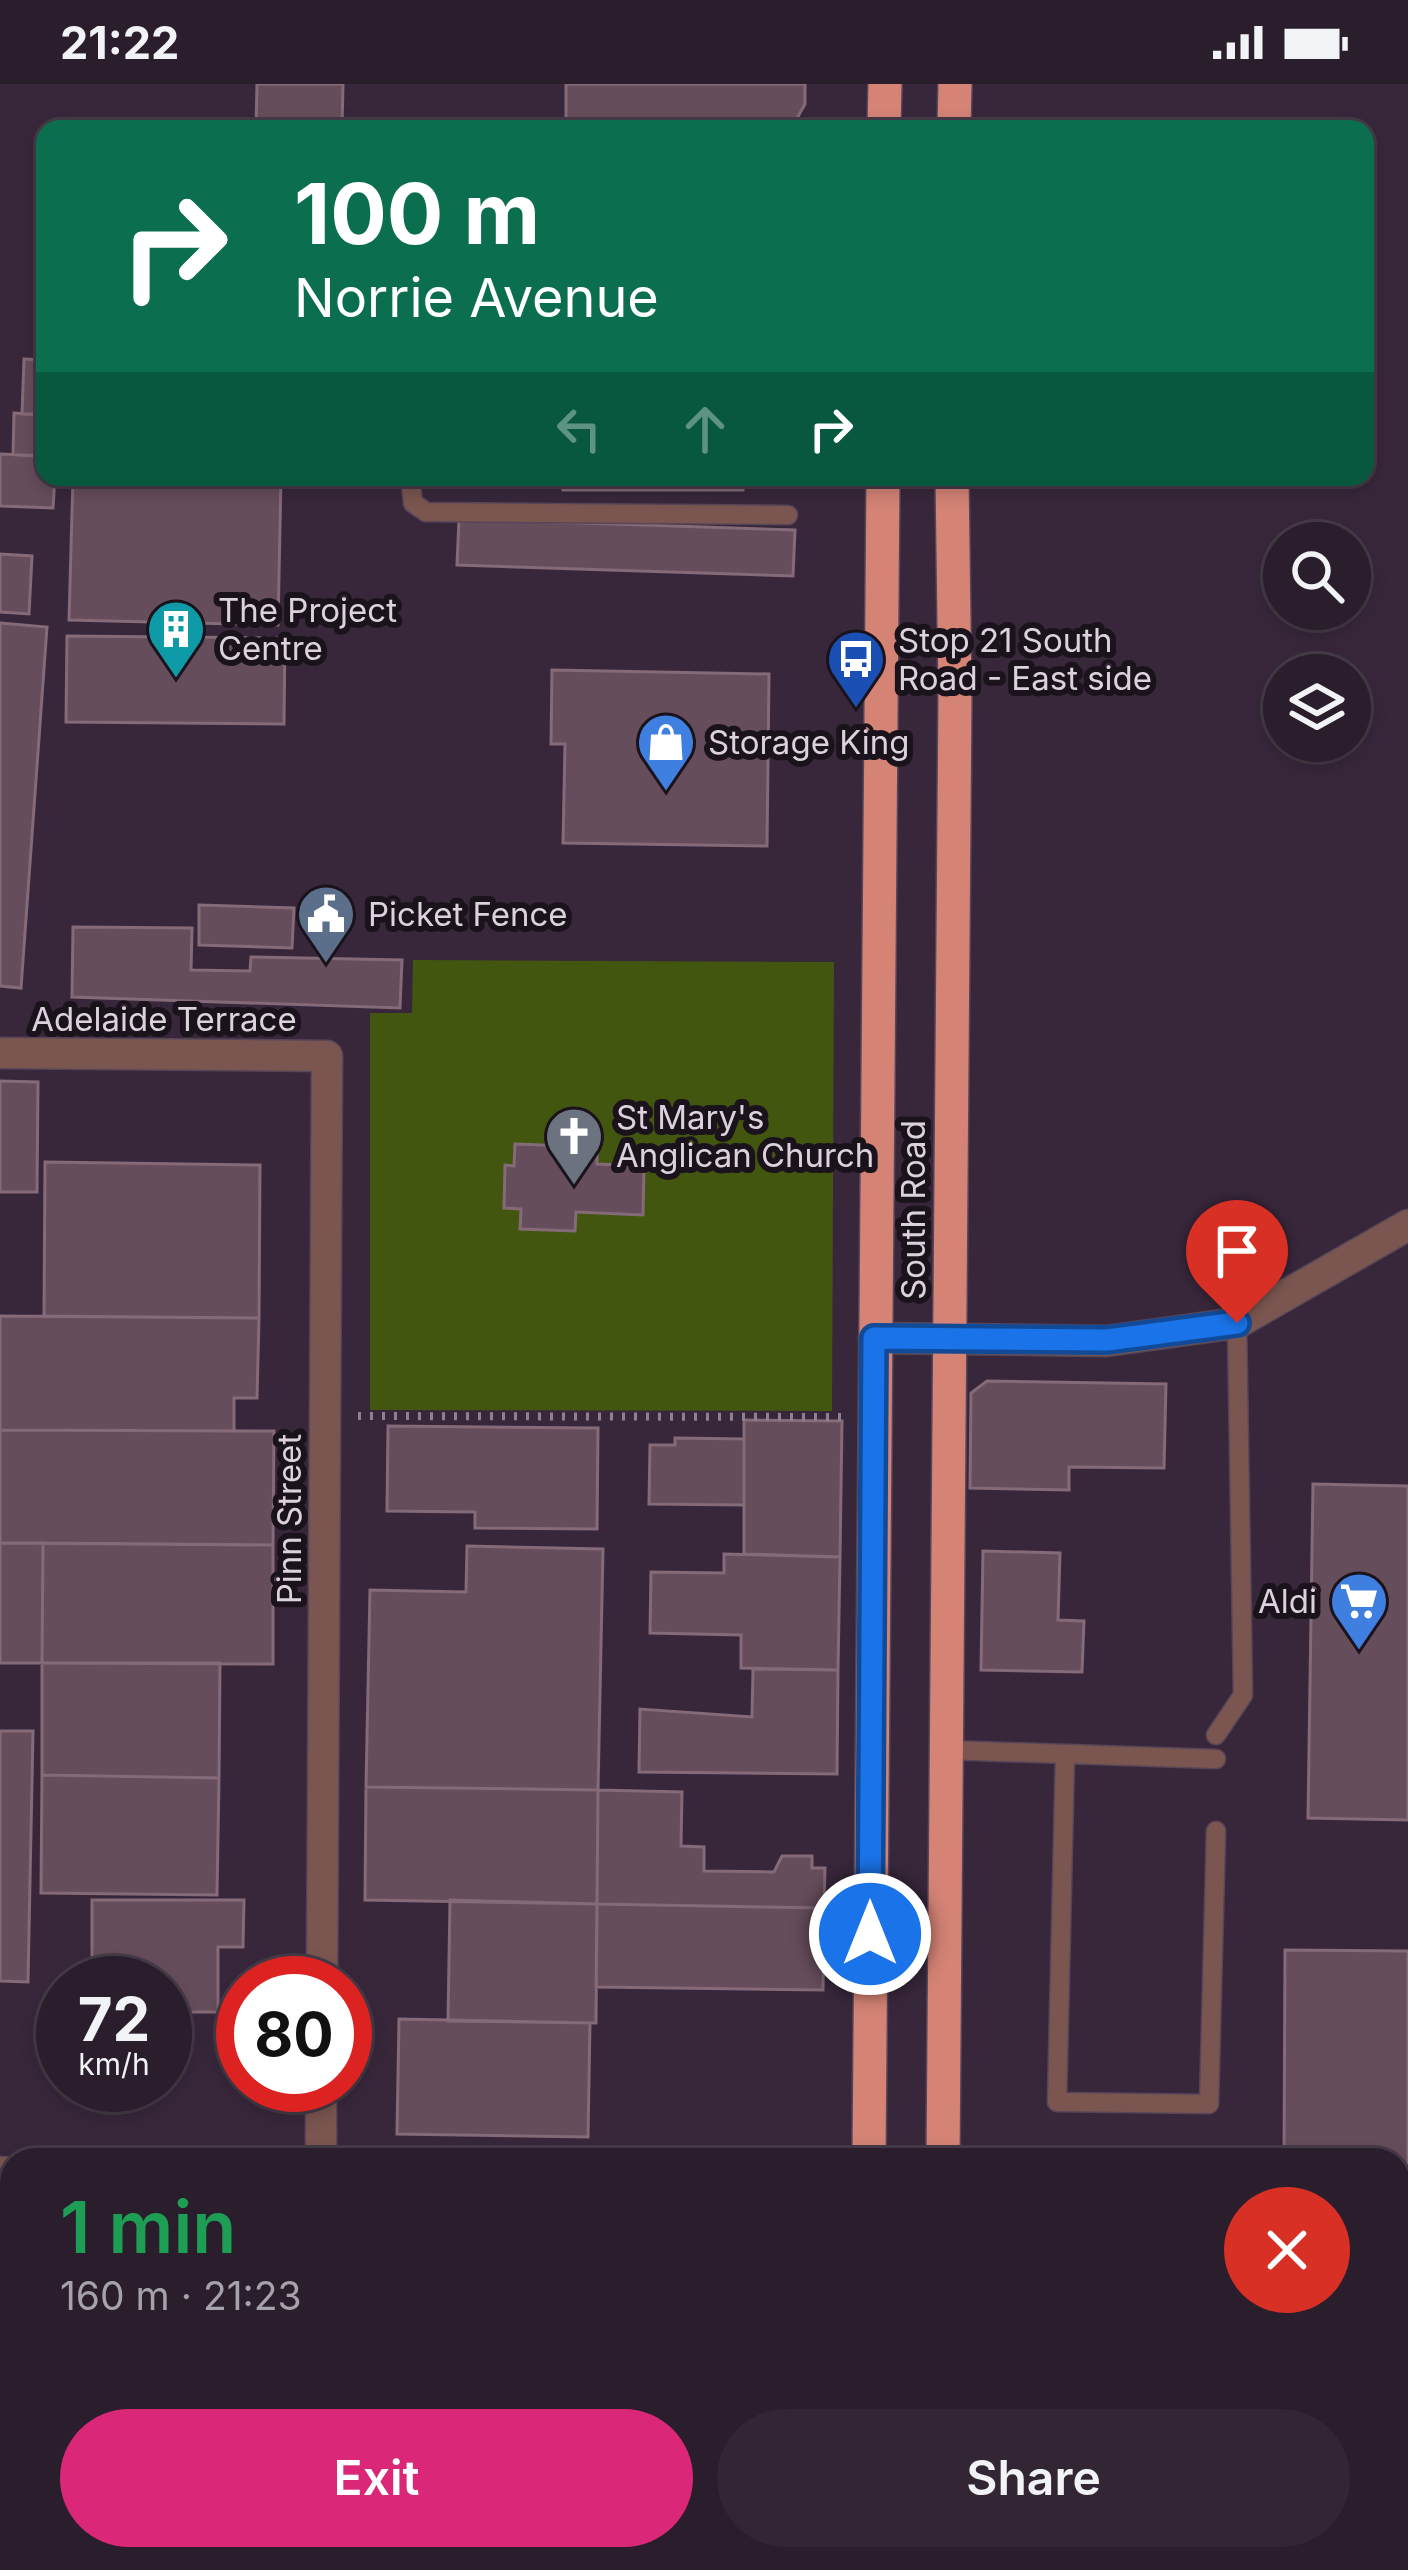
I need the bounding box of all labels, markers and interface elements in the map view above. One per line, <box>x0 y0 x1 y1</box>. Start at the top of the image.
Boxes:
text: 21:22 <box>60 15 179 70</box>
text: 100 m <box>294 163 540 264</box>
icon: right <box>96 168 252 324</box>
text: Norrie Avenue <box>294 265 659 330</box>
icon: left <box>546 396 612 462</box>
icon: ahead <box>672 396 738 462</box>
icon: right <box>798 396 864 462</box>
map controls <box>1263 522 1371 762</box>
button: search <box>1263 522 1371 630</box>
place label: The Project Centre <box>218 590 397 668</box>
building icon: The Project Centre <box>145 598 207 680</box>
place label: Stop 21 South Road - East side <box>898 620 1152 698</box>
bus stop icon: Stop 21 South Road - East side <box>825 628 887 710</box>
button: layers <box>1263 654 1371 762</box>
shop icon: Storage King <box>635 711 697 793</box>
place label: Storage King <box>708 722 910 762</box>
public building icon: Picket Fence <box>295 883 357 965</box>
place label: Picket Fence <box>368 894 568 934</box>
street label: Adelaide Terrace <box>31 999 297 1039</box>
place label: St Mary's Anglican Church <box>616 1097 874 1175</box>
church icon: St Mary's Anglican Church <box>543 1105 605 1187</box>
street label: South Road <box>893 1120 933 1300</box>
pin <box>1186 1200 1288 1323</box>
icon: arrive <box>1204 1218 1270 1284</box>
street label: Pinn Street <box>269 1434 309 1604</box>
supermarket icon: Aldi <box>1328 1570 1390 1652</box>
place label: Aldi <box>1258 1581 1317 1621</box>
position arrow <box>807 1871 933 1997</box>
speed limit sign: 80 <box>216 1956 372 2112</box>
text: 72 <box>78 1983 150 2055</box>
text: km/h <box>78 2046 150 2082</box>
text: 1 min <box>60 2183 236 2270</box>
button: close <box>1224 2187 1350 2313</box>
text: 160 m · 21:23 <box>60 2272 302 2319</box>
button: Exit <box>60 2409 693 2547</box>
button: Share <box>717 2409 1350 2547</box>

